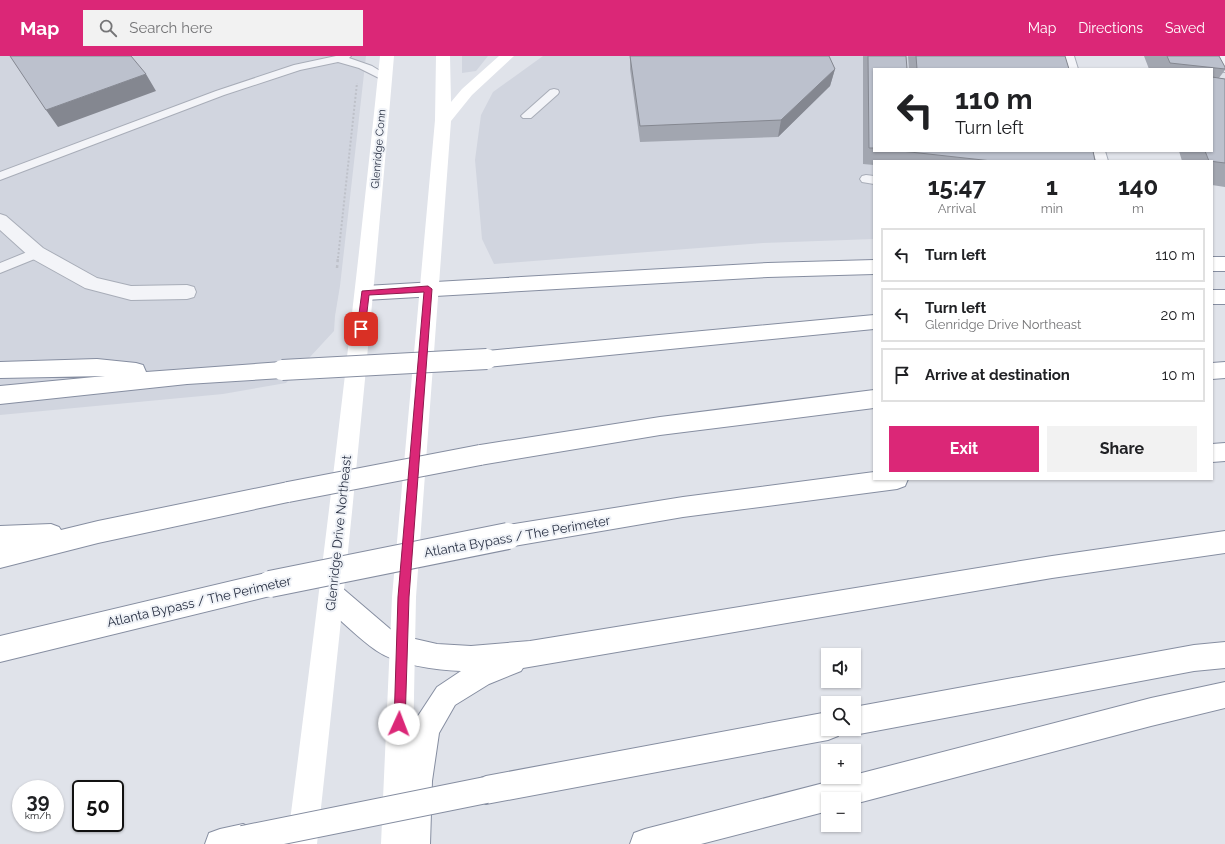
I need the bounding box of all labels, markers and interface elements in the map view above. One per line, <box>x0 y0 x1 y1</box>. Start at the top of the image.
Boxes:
search box <box>83 10 363 46</box>
text: Map <box>20 17 59 39</box>
icon: search <box>97 17 119 39</box>
text: Search here <box>129 19 213 37</box>
text: Map <box>1028 20 1056 36</box>
text: Directions <box>1078 20 1143 36</box>
text: Saved <box>1165 20 1205 36</box>
text: 110 m <box>955 83 1033 116</box>
icon: left <box>889 84 941 136</box>
street label: Glenridge Conn <box>369 109 388 189</box>
text: Turn left <box>955 117 1024 138</box>
text: 15:47 <box>928 172 986 201</box>
text: 1 <box>1046 172 1058 201</box>
text: 140 <box>1118 172 1158 201</box>
text: Arrival <box>938 201 976 216</box>
text: min <box>1041 201 1063 216</box>
text: m <box>1132 201 1144 216</box>
icon: left <box>891 244 913 266</box>
text: Turn left <box>925 246 986 264</box>
text: 110 m <box>1155 246 1195 264</box>
text: Turn left <box>925 299 986 317</box>
icon: left <box>891 304 913 326</box>
text: 20 m <box>1160 306 1195 324</box>
pin <box>344 312 378 346</box>
text: Glenridge Drive Northeast <box>925 317 1081 332</box>
icon: arrive <box>350 318 372 340</box>
icon: arrive <box>891 364 913 386</box>
text: Arrive at destination <box>925 366 1070 384</box>
text: 10 m <box>1162 366 1195 384</box>
button: Exit <box>889 426 1039 472</box>
button: Share <box>1047 426 1197 472</box>
street label: Glenridge Drive Northeast <box>323 454 354 612</box>
street label: Atlanta Bypass / The Perimeter <box>423 513 612 560</box>
street label: Atlanta Bypass / The Perimeter <box>106 573 293 630</box>
map controls <box>821 648 861 832</box>
button: sound <box>821 648 861 688</box>
button: search <box>821 696 861 736</box>
position arrow <box>378 703 420 745</box>
button: + <box>821 744 861 784</box>
speed limit sign: 50 <box>72 780 124 832</box>
text: 39 <box>27 789 49 813</box>
button: − <box>821 792 861 832</box>
text: km/h <box>25 810 51 821</box>

